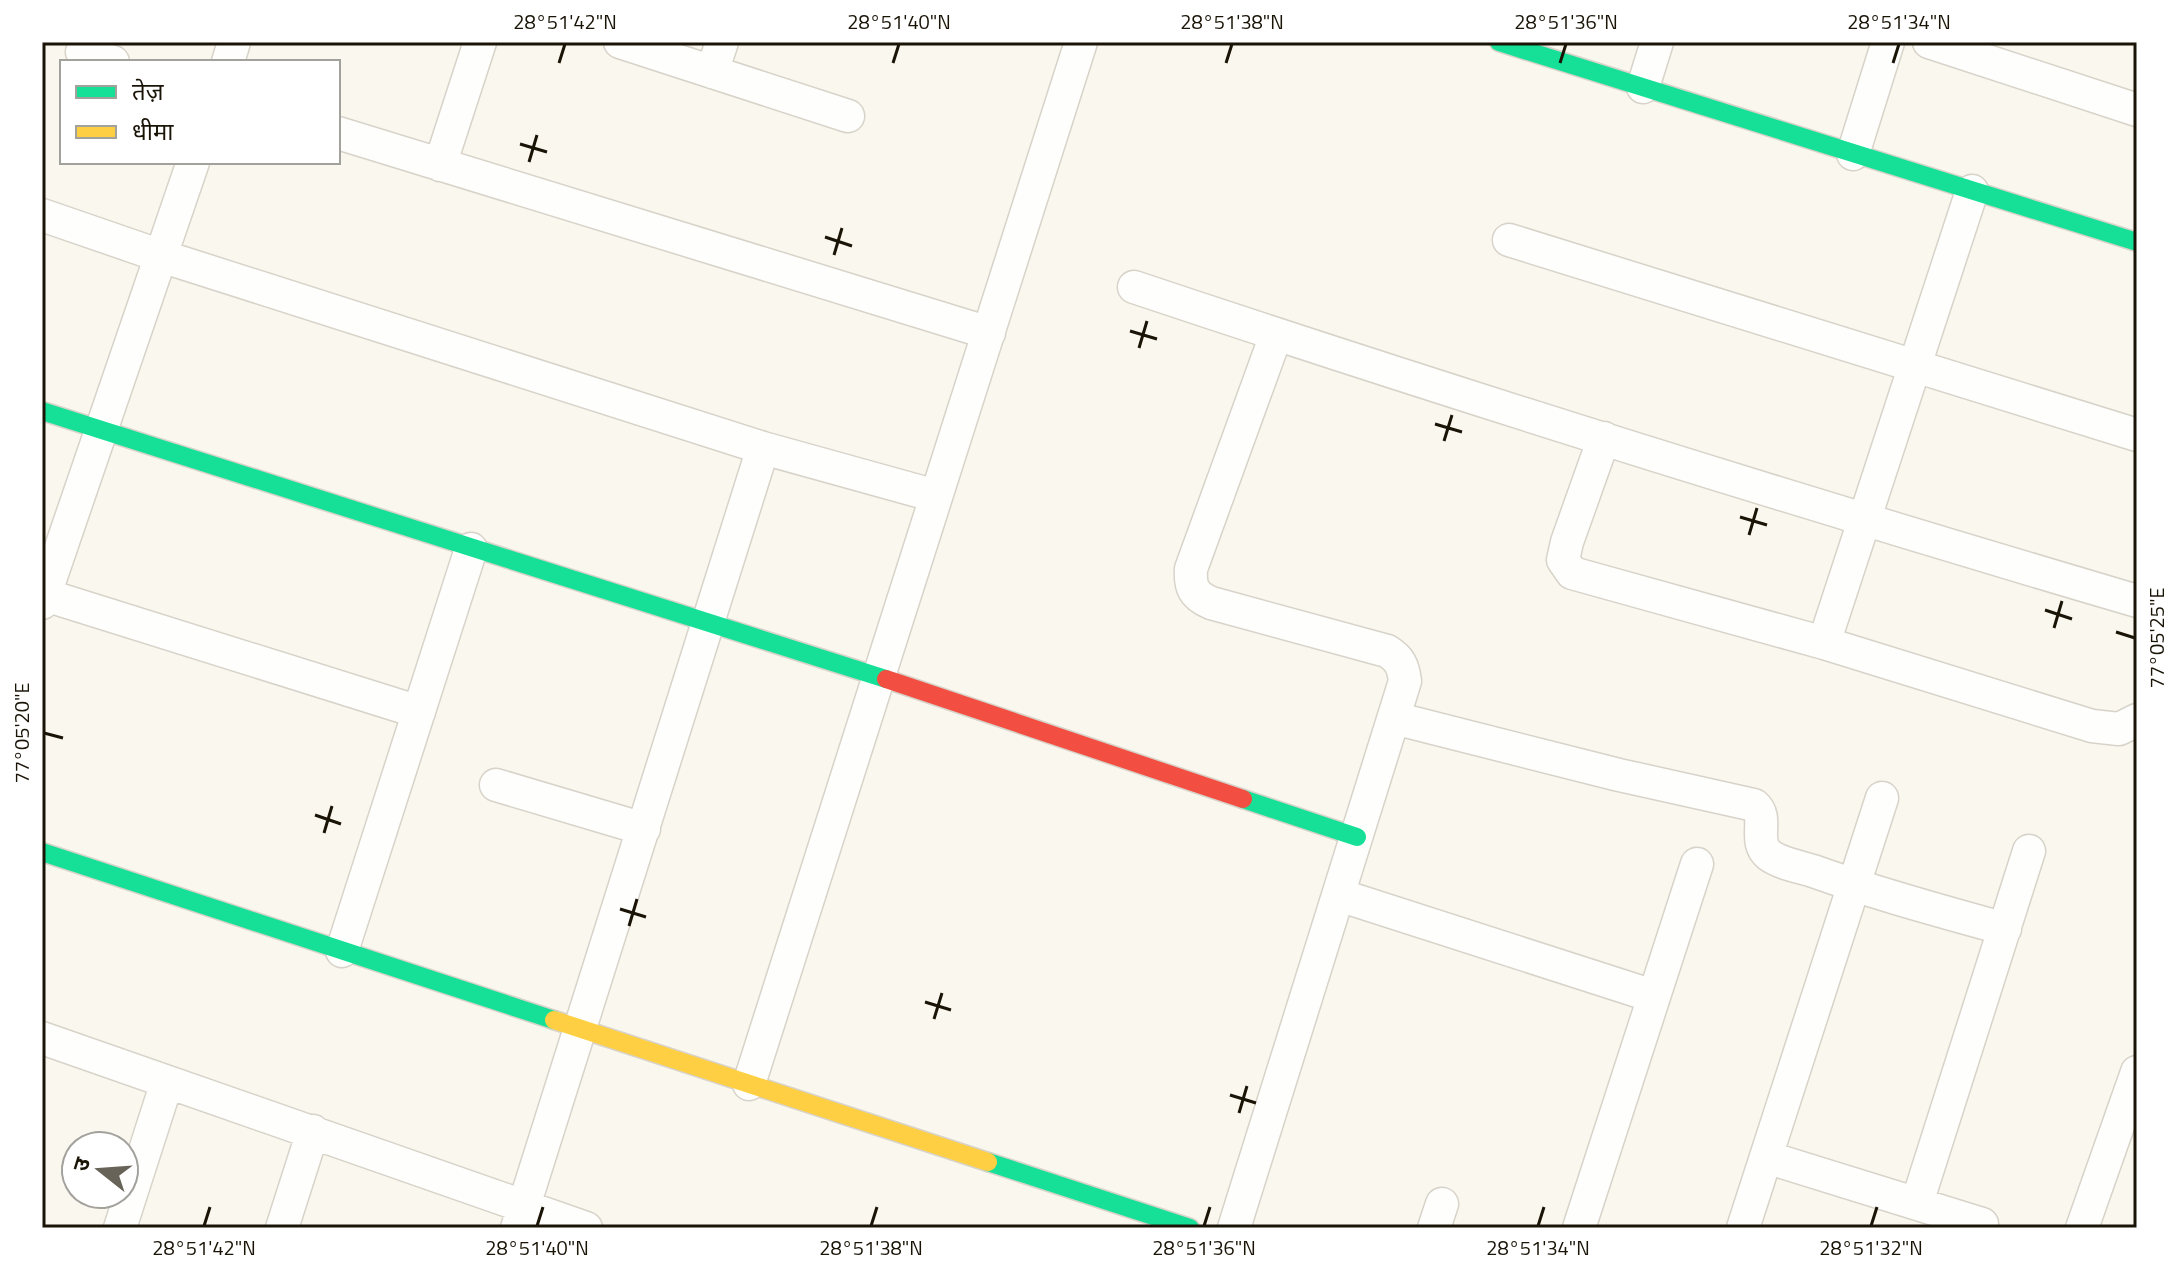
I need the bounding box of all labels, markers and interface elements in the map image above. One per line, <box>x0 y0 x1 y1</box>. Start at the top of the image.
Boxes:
text: 28°51'42"N <box>513 6 617 37</box>
text: 28°51'40"N <box>847 6 951 37</box>
text: 28°51'38"N <box>1180 6 1284 37</box>
text: 28°51'36"N <box>1514 6 1618 37</box>
text: 28°51'34"N <box>1847 6 1951 37</box>
legend <box>60 60 340 164</box>
text: तेज़ <box>132 73 165 109</box>
text: धीमा <box>132 113 174 149</box>
text: 77°05'25"E <box>2141 587 2172 689</box>
text: 77°05'20"E <box>6 682 37 784</box>
north arrow <box>60 1130 140 1210</box>
text: उ <box>63 1152 99 1175</box>
text: 28°51'42"N <box>152 1232 256 1263</box>
text: 28°51'40"N <box>485 1232 589 1263</box>
text: 28°51'38"N <box>819 1232 923 1263</box>
text: 28°51'36"N <box>1152 1232 1256 1263</box>
text: 28°51'34"N <box>1486 1232 1590 1263</box>
text: 28°51'32"N <box>1819 1232 1923 1263</box>

